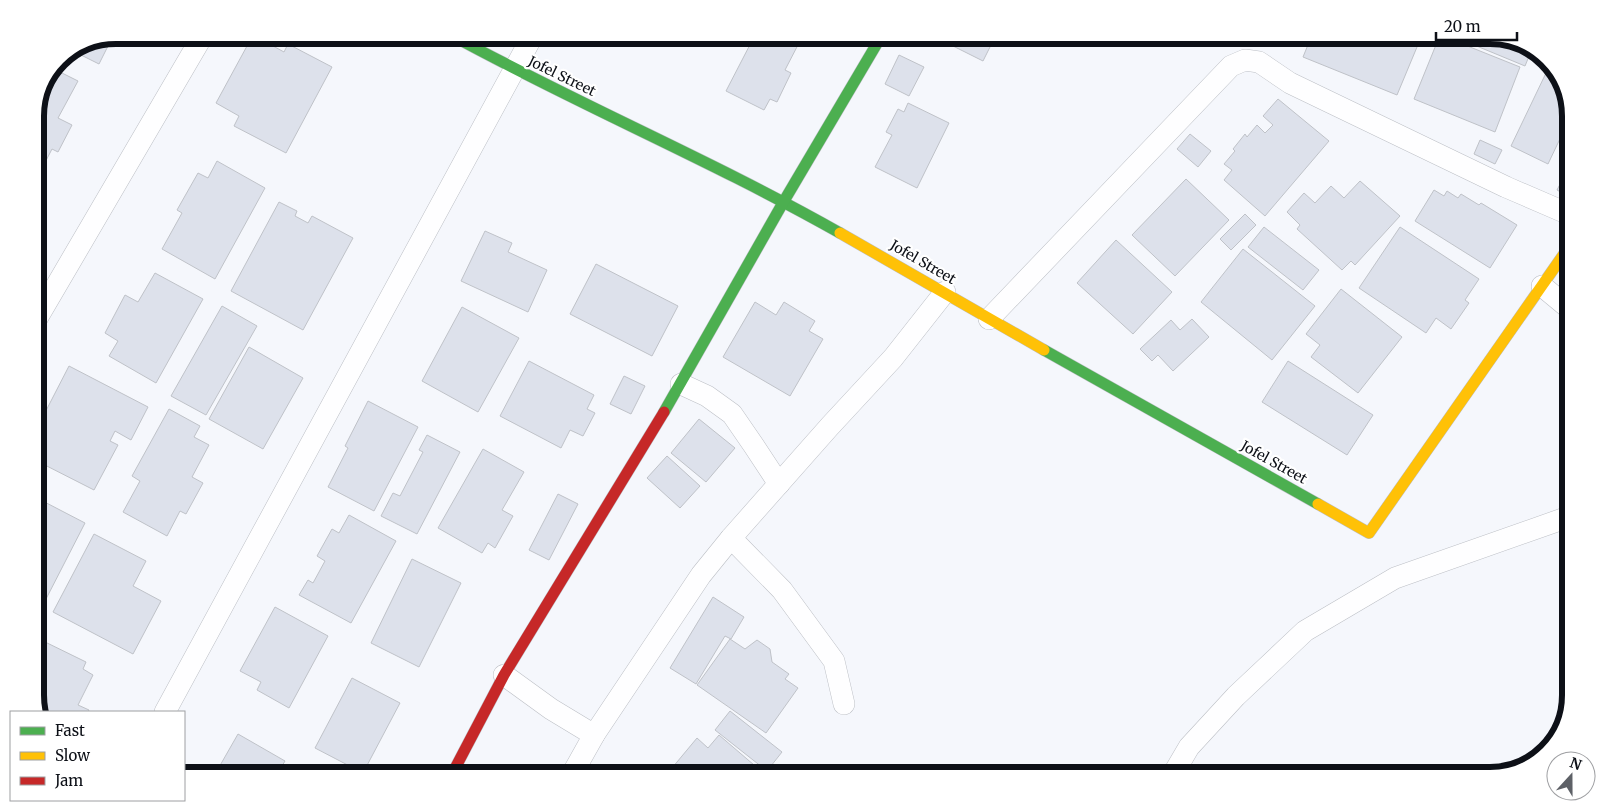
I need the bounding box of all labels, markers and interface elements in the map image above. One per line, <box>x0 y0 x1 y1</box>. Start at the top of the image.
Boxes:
scale bar <box>1436 10 1517 42</box>
text: 20 m <box>1444 17 1481 36</box>
street label: Jofel Street <box>524 51 599 100</box>
street label: Jofel Street <box>886 235 960 288</box>
street label: Jofel Street <box>1237 436 1311 488</box>
legend <box>10 711 185 801</box>
text: Fast <box>55 721 85 740</box>
text: Slow <box>55 746 90 765</box>
north arrow <box>1546 751 1596 801</box>
text: N <box>1567 753 1584 774</box>
text: Jam <box>54 771 83 790</box>

